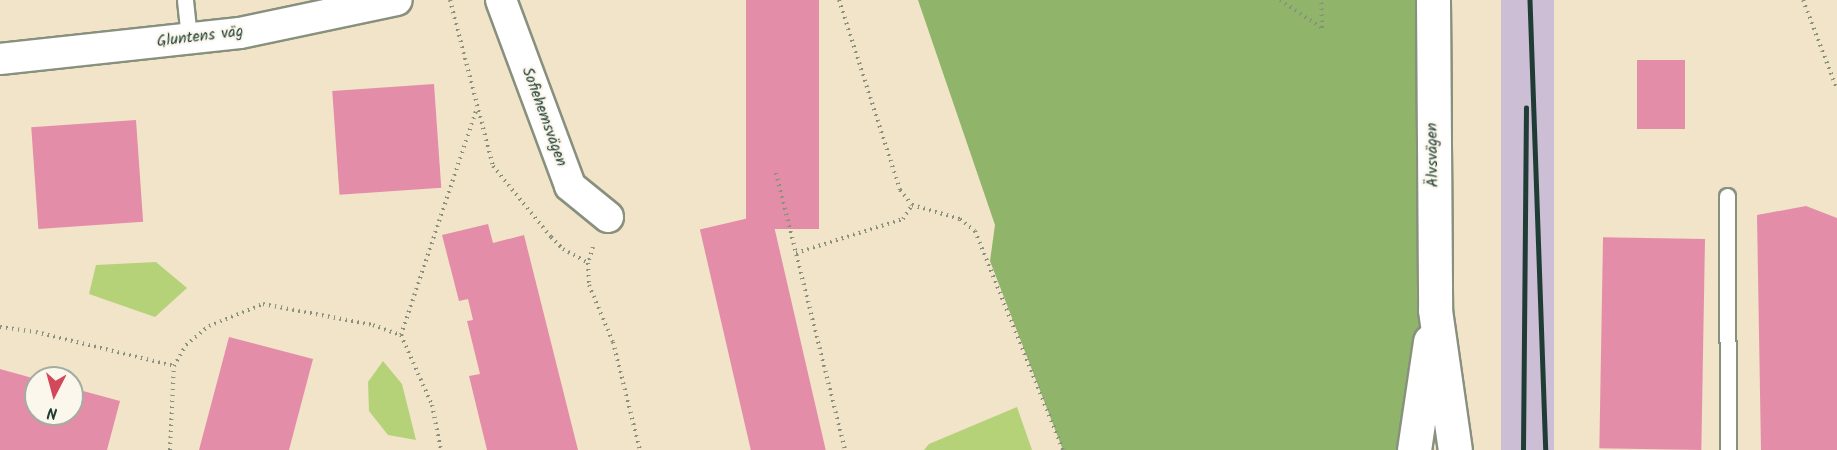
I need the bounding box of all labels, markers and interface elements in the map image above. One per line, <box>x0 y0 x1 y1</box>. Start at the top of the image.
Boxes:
street label: Gluntens väg <box>156 22 244 52</box>
street label: Sofiehemsvägen <box>517 65 571 169</box>
street label: Älvsvägen <box>1423 122 1443 188</box>
north arrow <box>24 366 84 426</box>
text: N <box>46 399 59 425</box>

